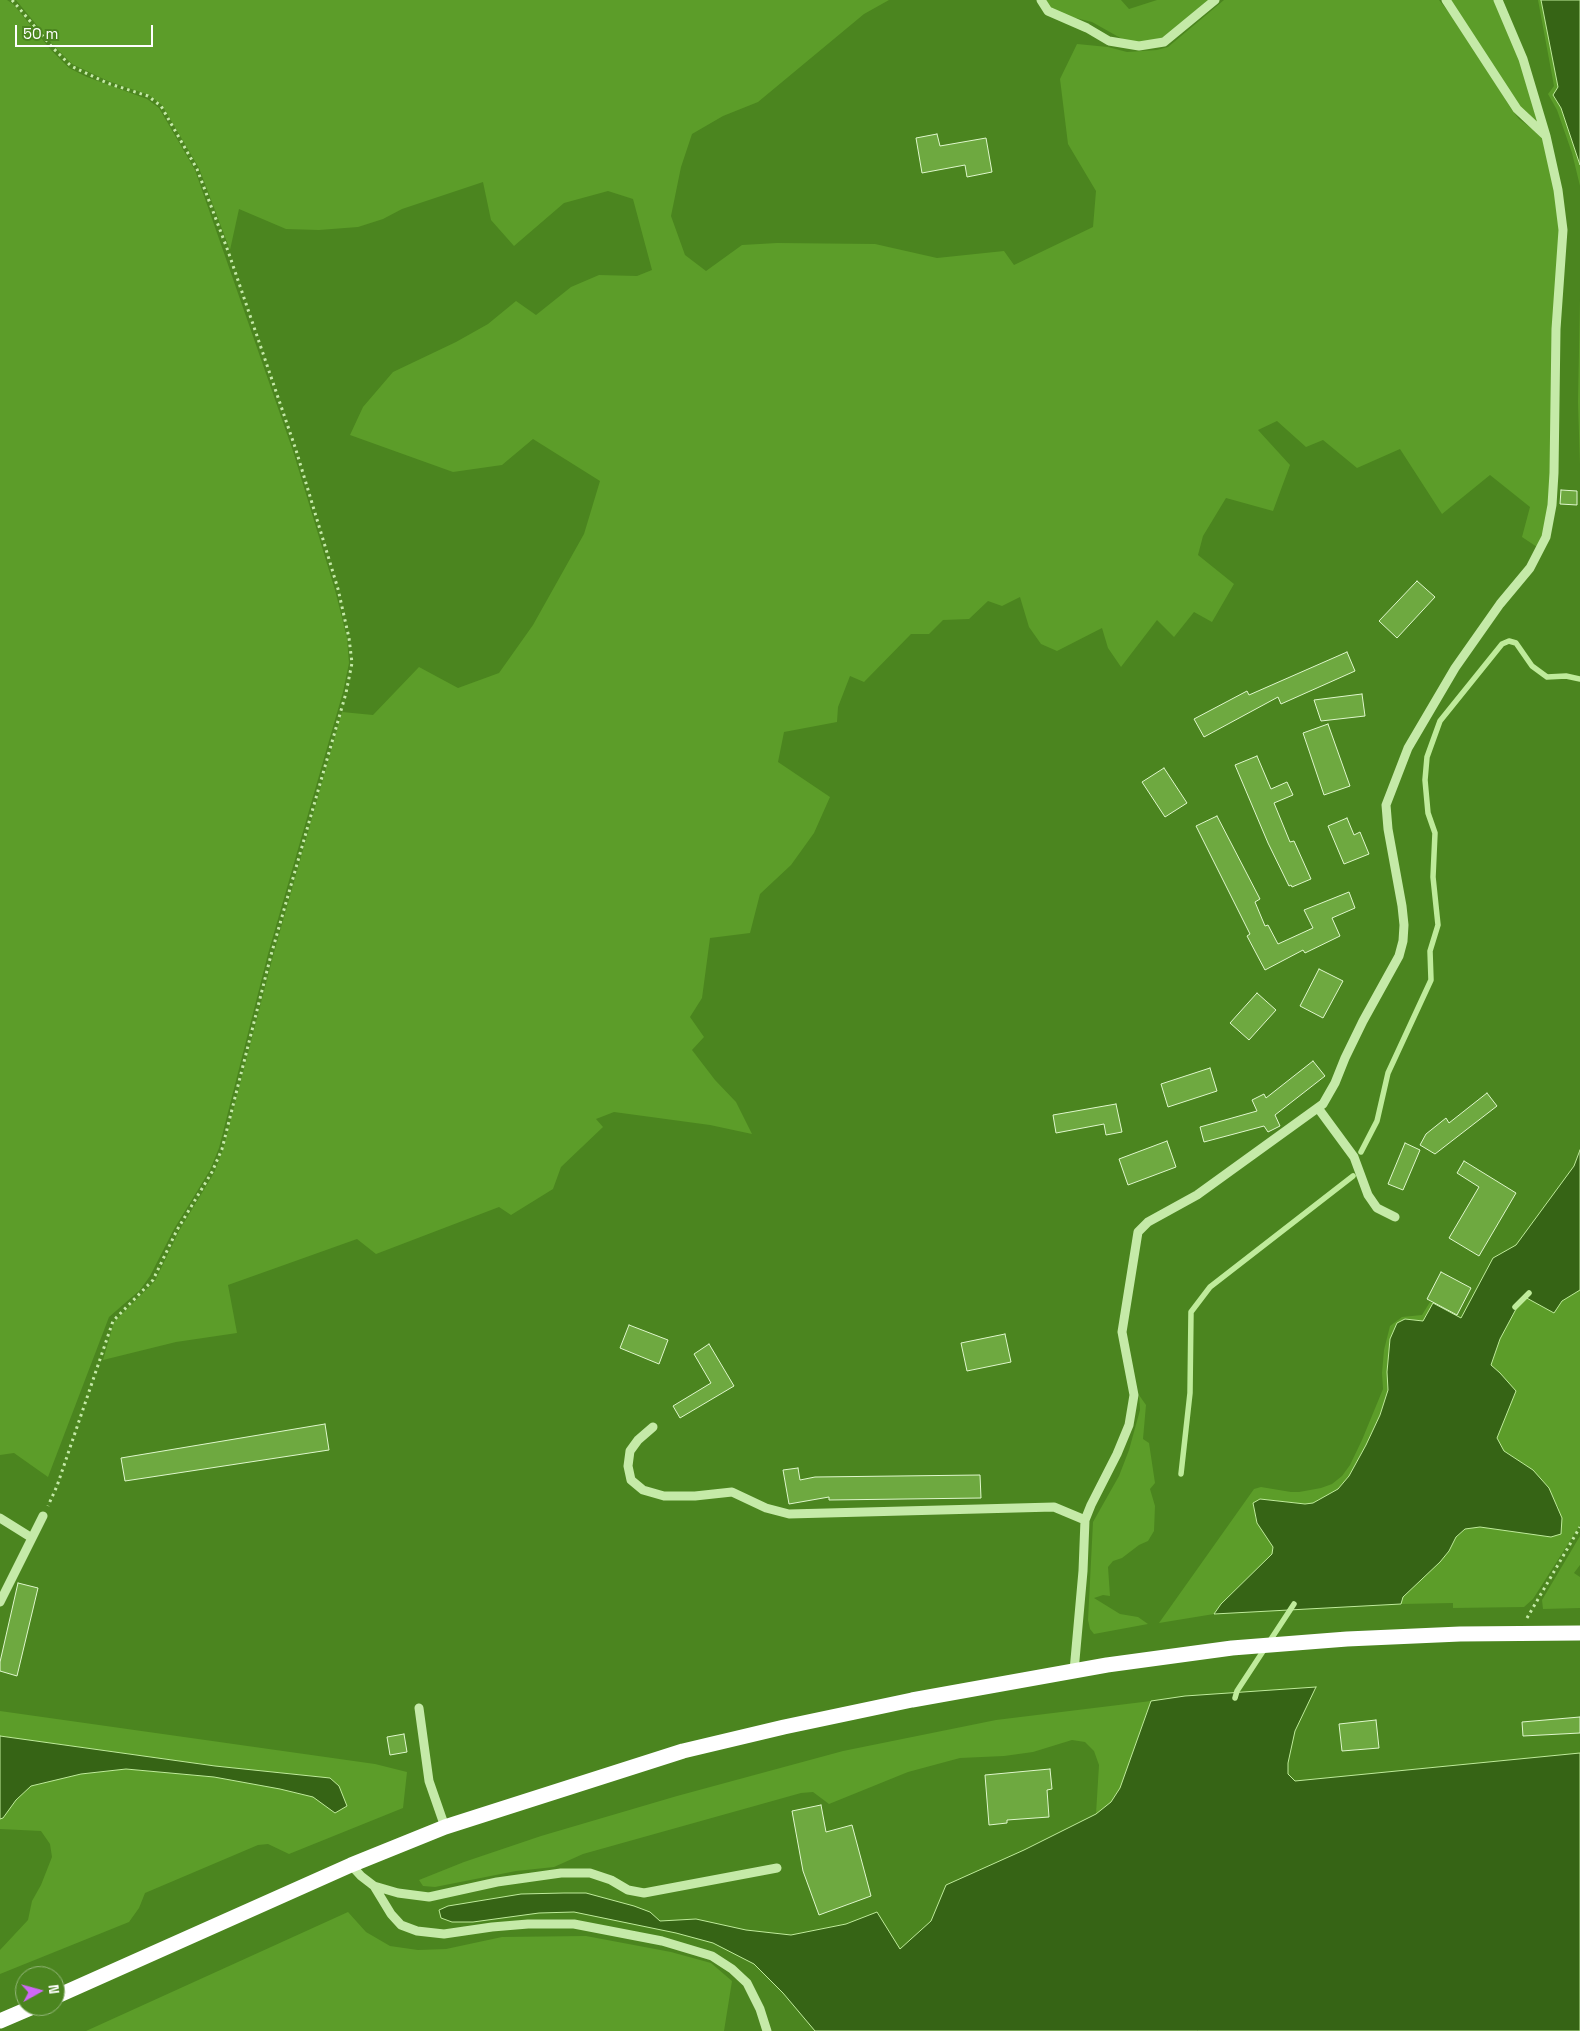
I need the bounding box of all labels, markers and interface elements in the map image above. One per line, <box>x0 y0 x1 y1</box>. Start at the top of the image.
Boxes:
scale bar <box>18 15 155 47</box>
text: 50 m <box>23 24 58 43</box>
north arrow <box>15 1966 65 2016</box>
text: N <box>44 1984 63 1995</box>

